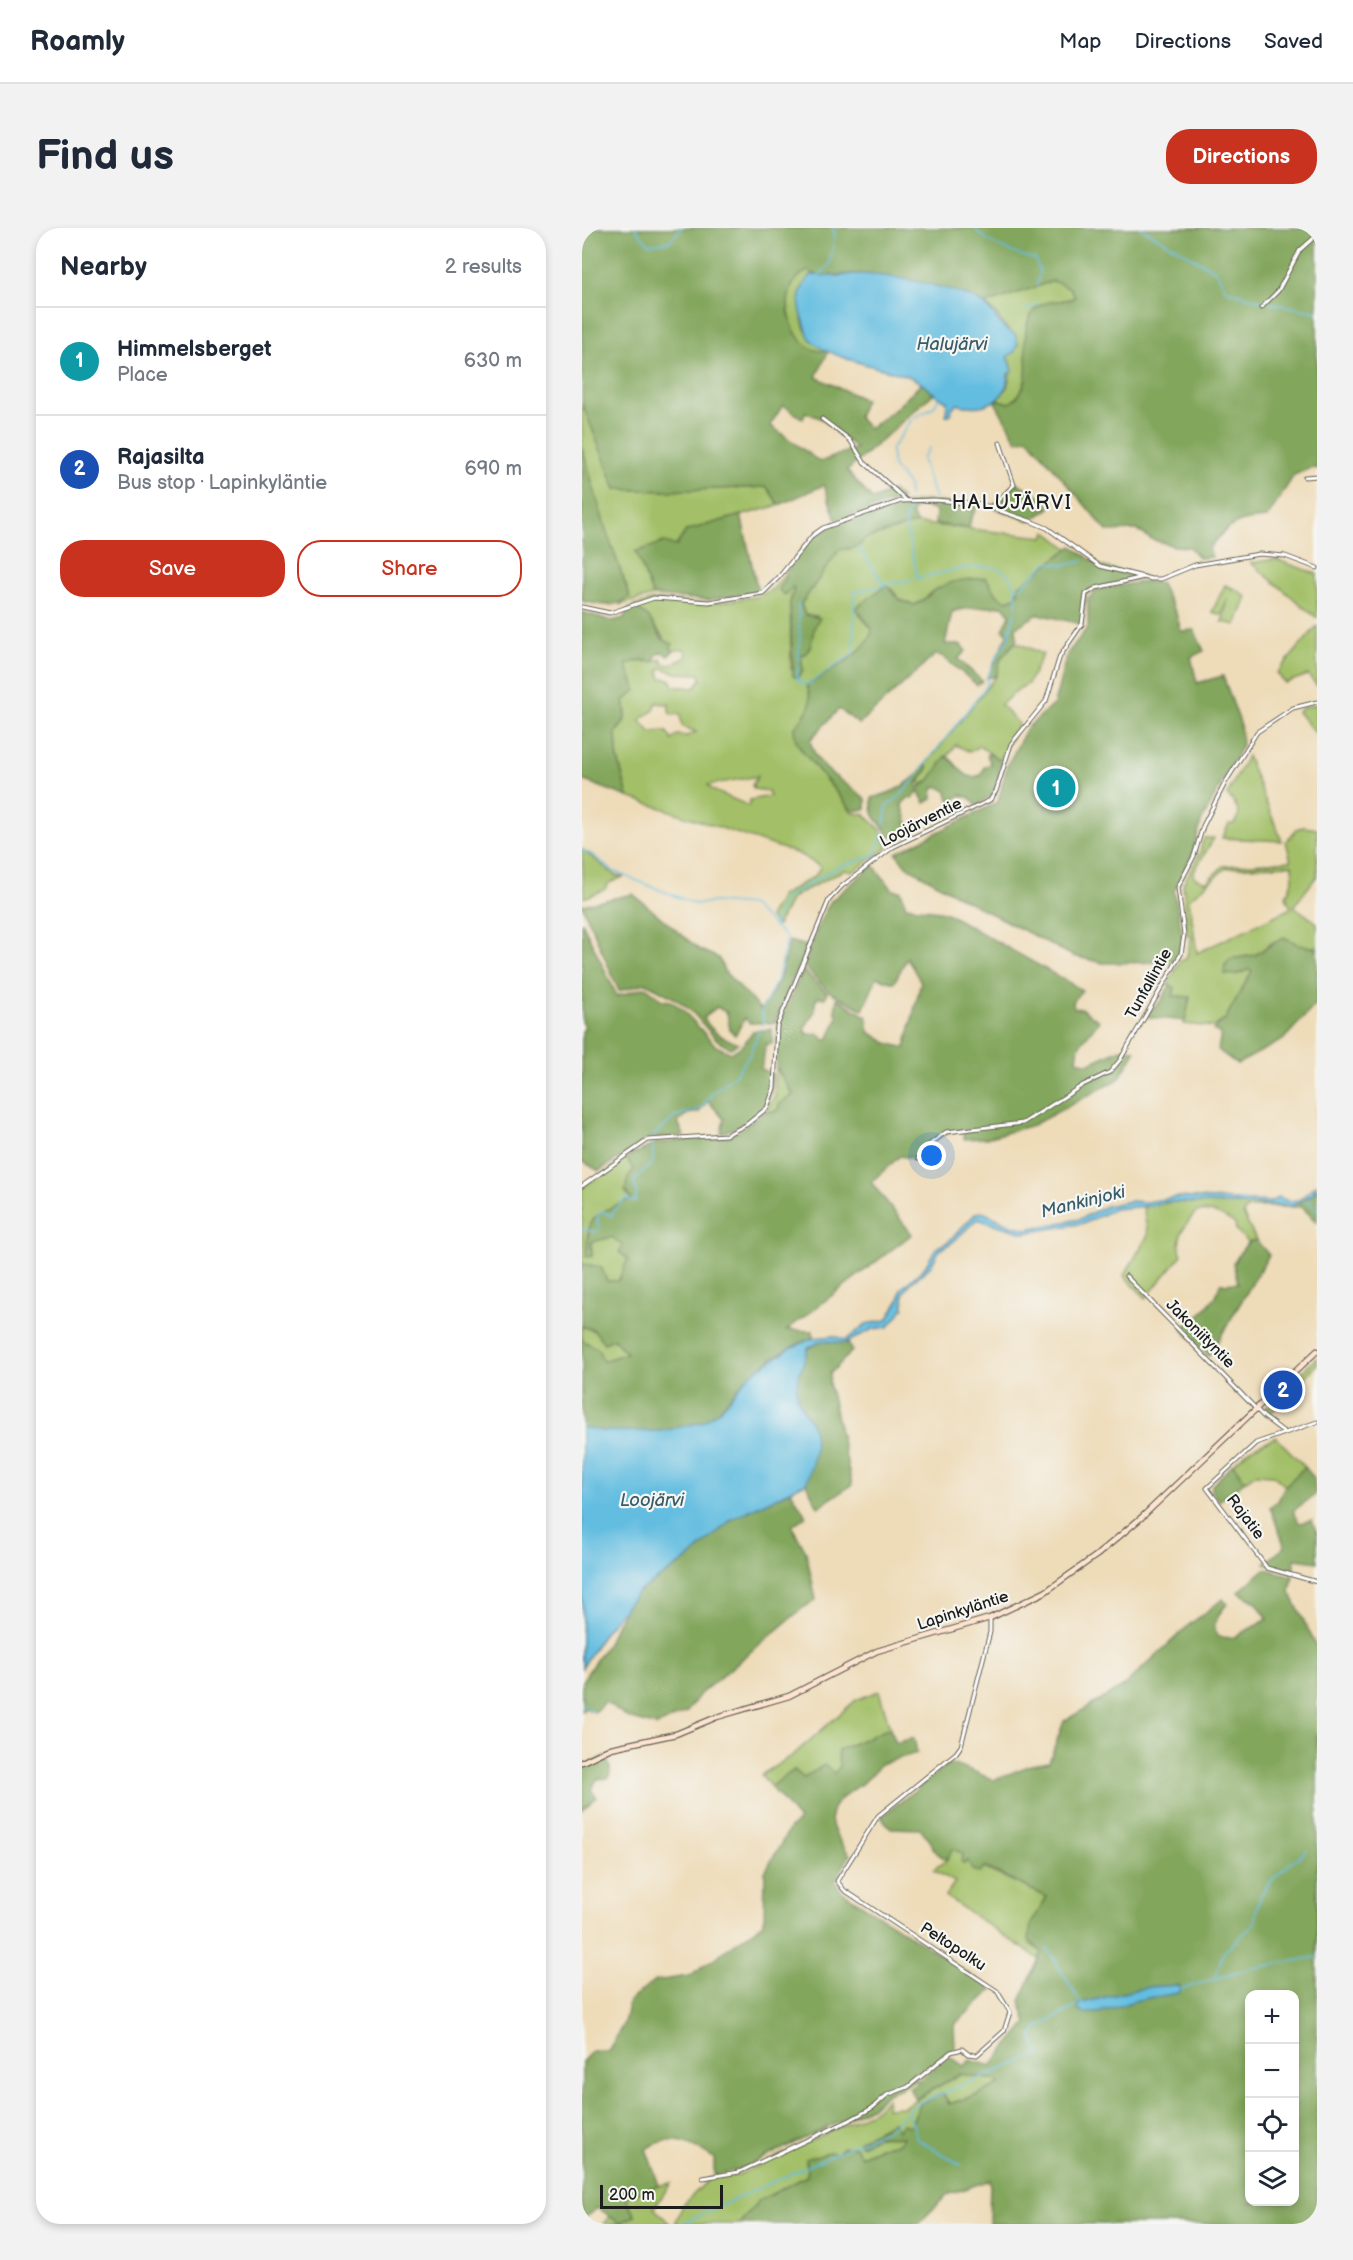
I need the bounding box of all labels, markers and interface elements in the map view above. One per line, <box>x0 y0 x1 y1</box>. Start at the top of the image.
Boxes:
text: Roamly <box>30 25 125 58</box>
text: Map <box>1059 29 1102 54</box>
text: Directions <box>1135 29 1231 54</box>
text: Saved <box>1264 29 1323 54</box>
button: Directions <box>1166 129 1317 184</box>
text: Find us <box>36 131 174 182</box>
text: Nearby <box>60 252 147 283</box>
text: 2 results <box>445 255 522 279</box>
water label: Halujärvi <box>916 334 989 355</box>
text: Himmelsberget <box>117 336 272 363</box>
text: 1 <box>75 349 84 373</box>
text: 630 m <box>464 349 522 373</box>
text: Place <box>117 363 168 387</box>
text: Rajasilta <box>117 444 205 471</box>
text: 2 <box>74 457 85 481</box>
text: 690 m <box>465 457 522 481</box>
text: Bus stop · Lapinkyläntie <box>117 471 327 495</box>
district label: HALUJÄRVI <box>952 491 1072 515</box>
button: Save <box>60 540 285 597</box>
button: Share <box>297 540 522 597</box>
pin: 1 <box>1036 766 1076 810</box>
street label: Loojärventie <box>877 794 966 852</box>
street label: Tunfallintie <box>1122 945 1176 1023</box>
your location <box>917 1141 946 1170</box>
water label: Mankinjoki <box>1039 1181 1128 1223</box>
street label: Jakoniityntie <box>1162 1296 1239 1373</box>
pin: 2 <box>1264 1368 1302 1412</box>
water label: Loojärvi <box>620 1490 685 1511</box>
street label: Rajatie <box>1222 1491 1268 1544</box>
street label: Lapinkyläntie <box>915 1587 1012 1635</box>
street label: Peltopolku <box>917 1919 989 1975</box>
map controls <box>1245 1990 1299 2206</box>
button: + <box>1245 1990 1299 2044</box>
button: − <box>1245 2044 1299 2098</box>
button: locate <box>1245 2098 1299 2152</box>
button: layers <box>1245 2152 1299 2206</box>
scale bar <box>600 2182 723 2210</box>
text: 200 m <box>609 2186 655 2205</box>

